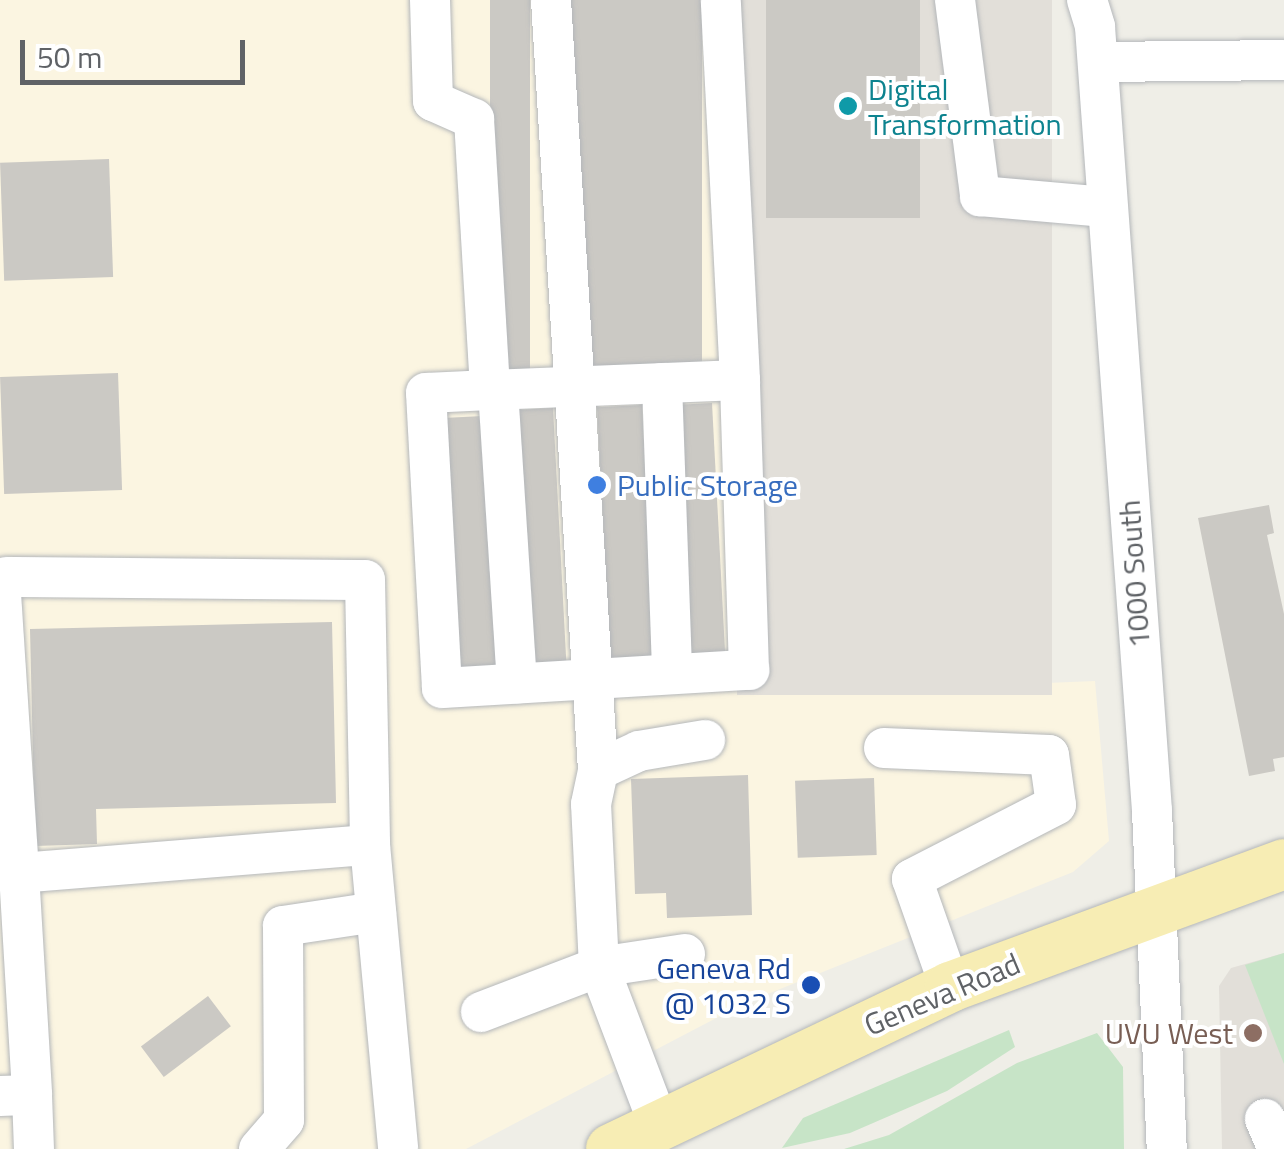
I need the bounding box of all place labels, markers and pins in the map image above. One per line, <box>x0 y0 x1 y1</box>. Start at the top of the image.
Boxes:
place label: Digital Transformation <box>868 71 1062 142</box>
marker: Digital Transformation <box>837 95 859 117</box>
place label: Public Storage <box>617 467 798 503</box>
marker: Public Storage <box>586 474 608 496</box>
place label: Geneva Rd @ 1032 S <box>656 950 791 1020</box>
marker: Geneva Rd @ 1032 S <box>800 974 822 996</box>
place label: UVU West <box>1105 1015 1233 1051</box>
marker: UVU West <box>1242 1022 1264 1044</box>

